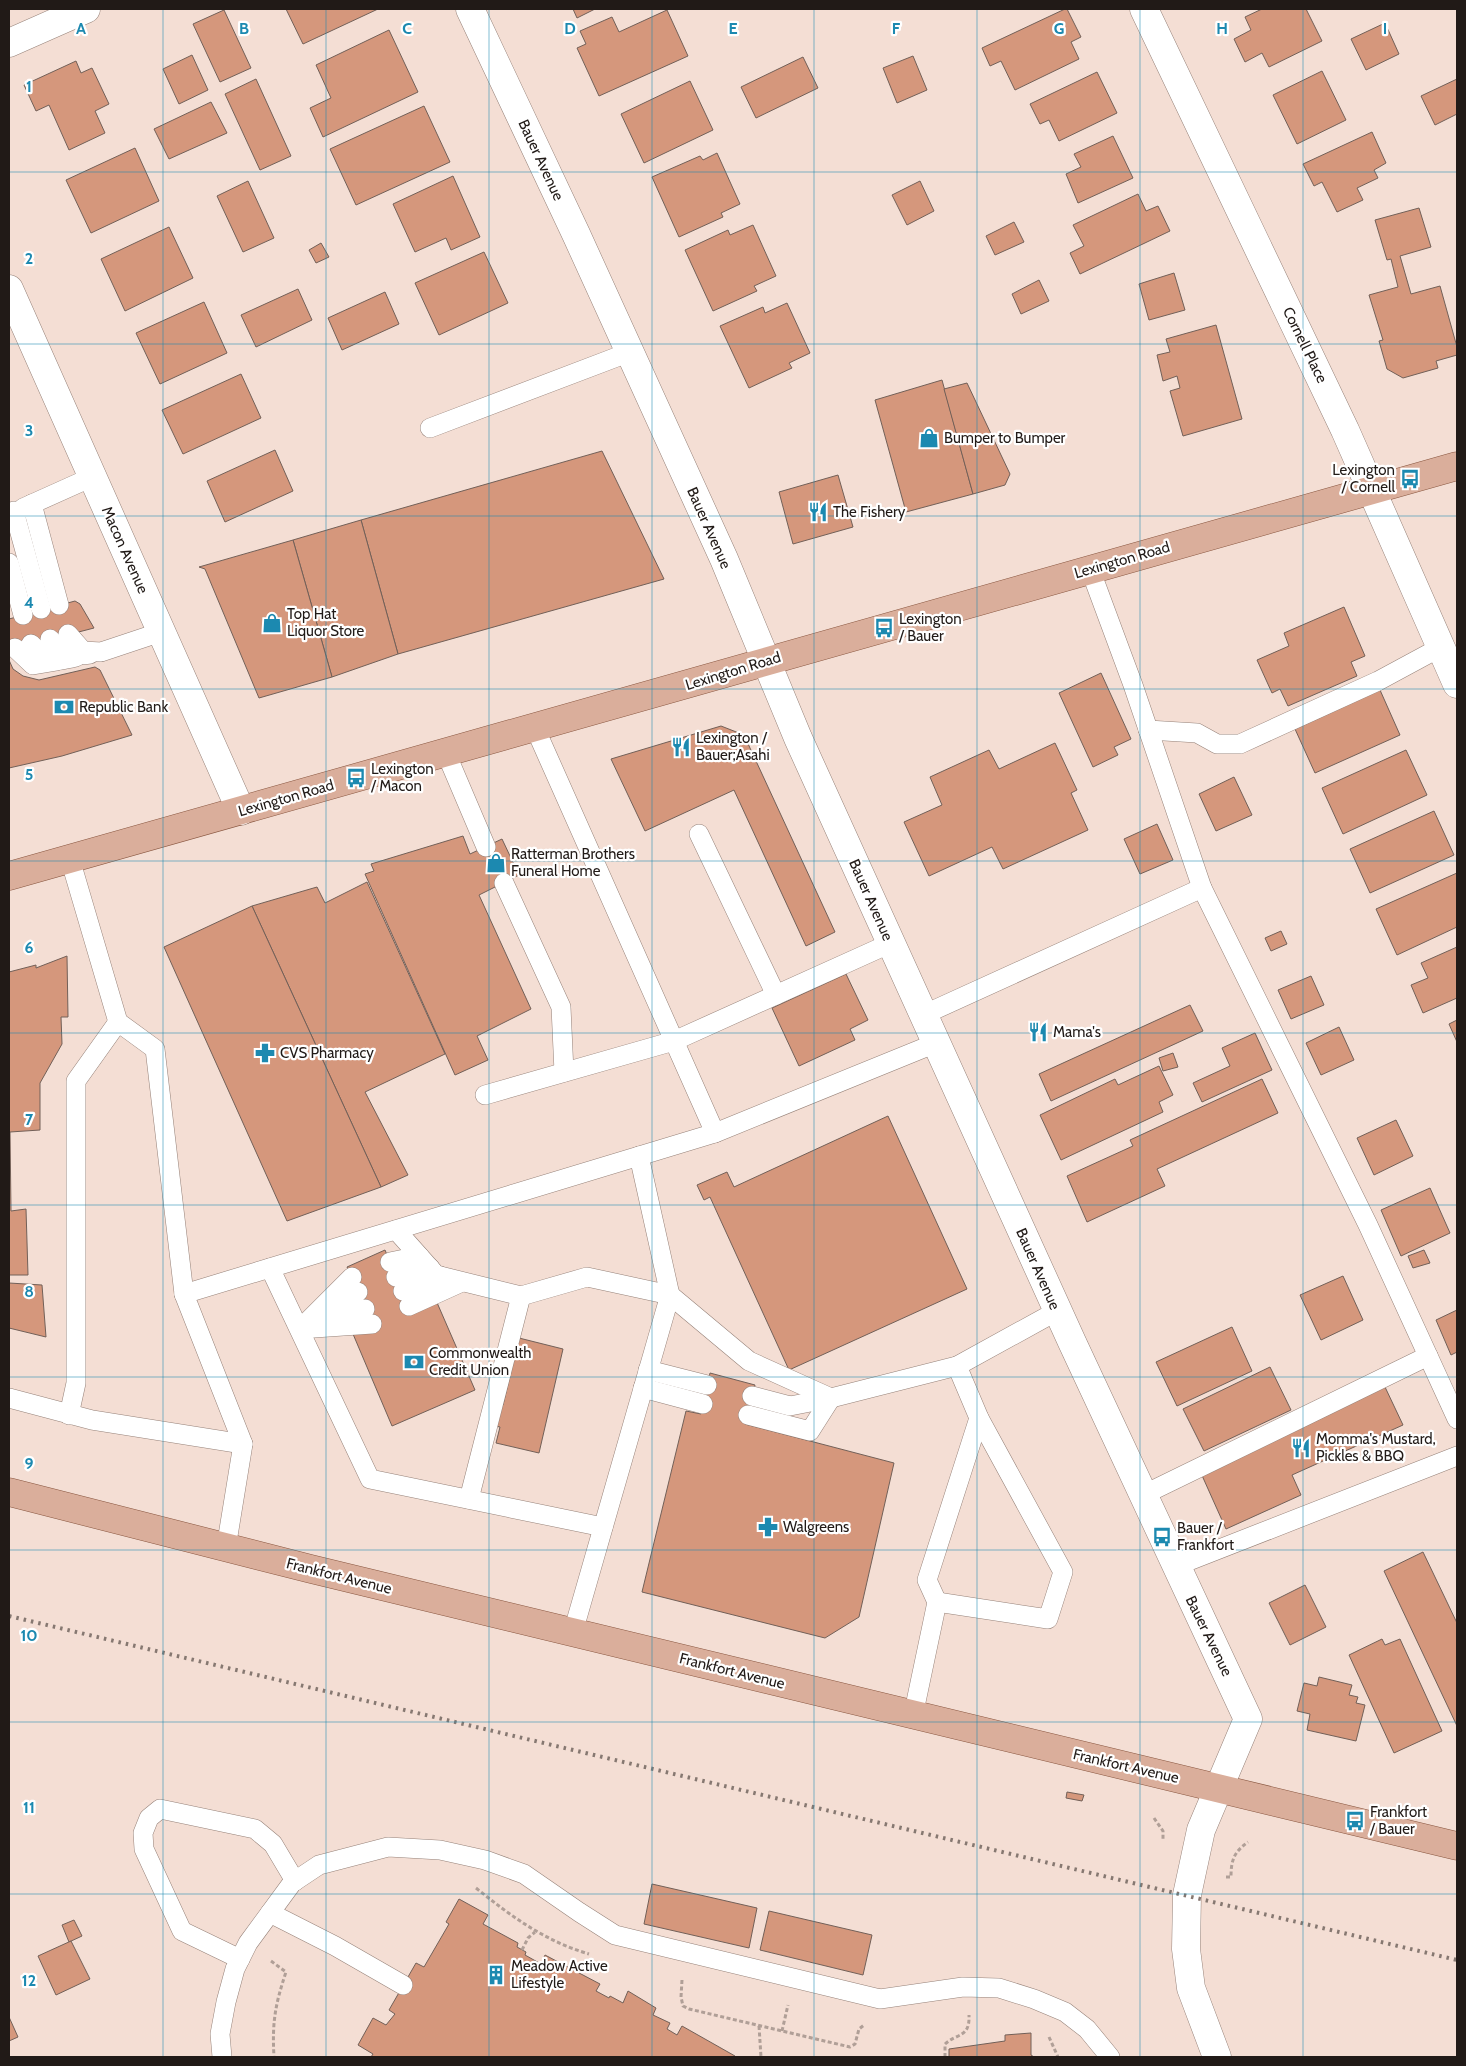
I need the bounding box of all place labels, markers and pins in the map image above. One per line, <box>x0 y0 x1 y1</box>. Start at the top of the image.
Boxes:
shop icon: Bumper to Bumper <box>918 427 940 449</box>
place label: Bumper to Bumper <box>944 429 1066 447</box>
place label: Lexington / Cornell <box>1332 461 1395 496</box>
bus stop icon: Lexington / Cornell <box>1399 468 1421 490</box>
restaurant icon: The Fishery <box>807 501 829 523</box>
place label: The Fishery <box>833 503 906 521</box>
place label: Top Hat Liquor Store <box>287 605 365 640</box>
place label: Lexington / Bauer <box>898 610 962 645</box>
shop icon: Top Hat Liquor Store <box>261 612 283 634</box>
bus stop icon: Lexington / Bauer <box>873 617 895 639</box>
bank icon: Republic Bank <box>53 696 75 718</box>
place label: Republic Bank <box>79 698 168 716</box>
place label: Lexington / Bauer;Asahi <box>696 729 770 764</box>
restaurant icon: Lexington / Bauer;Asahi <box>670 736 692 758</box>
place label: Lexington / Macon <box>370 760 434 795</box>
bus stop icon: Lexington / Macon <box>345 767 367 789</box>
place label: Ratterman Brothers Funeral Home <box>511 845 635 880</box>
shop icon: Ratterman Brothers Funeral Home <box>485 852 507 874</box>
restaurant icon: Mama's <box>1027 1021 1049 1043</box>
place label: Mama's <box>1053 1023 1101 1041</box>
pharmacy icon: CVS Pharmacy <box>254 1042 276 1064</box>
place label: CVS Pharmacy <box>280 1044 374 1062</box>
place label: Commonwealth Credit Union <box>429 1344 531 1379</box>
bank icon: Commonwealth Credit Union <box>403 1351 425 1373</box>
place label: Momma's Mustard, Pickles & BBQ <box>1316 1430 1436 1465</box>
restaurant icon: Momma's Mustard, Pickles & BBQ <box>1290 1437 1312 1459</box>
pharmacy icon: Walgreens <box>757 1516 779 1538</box>
place label: Walgreens <box>783 1518 849 1536</box>
place label: Bauer / Frankfort <box>1177 1519 1234 1554</box>
bus stop icon: Bauer / Frankfort <box>1151 1526 1173 1548</box>
place label: Frankfort / Bauer <box>1369 1803 1427 1838</box>
bus stop icon: Frankfort / Bauer <box>1344 1810 1366 1832</box>
place label: Meadow Active Lifestyle <box>511 1957 608 1992</box>
building icon: Meadow Active Lifestyle <box>485 1964 507 1986</box>

